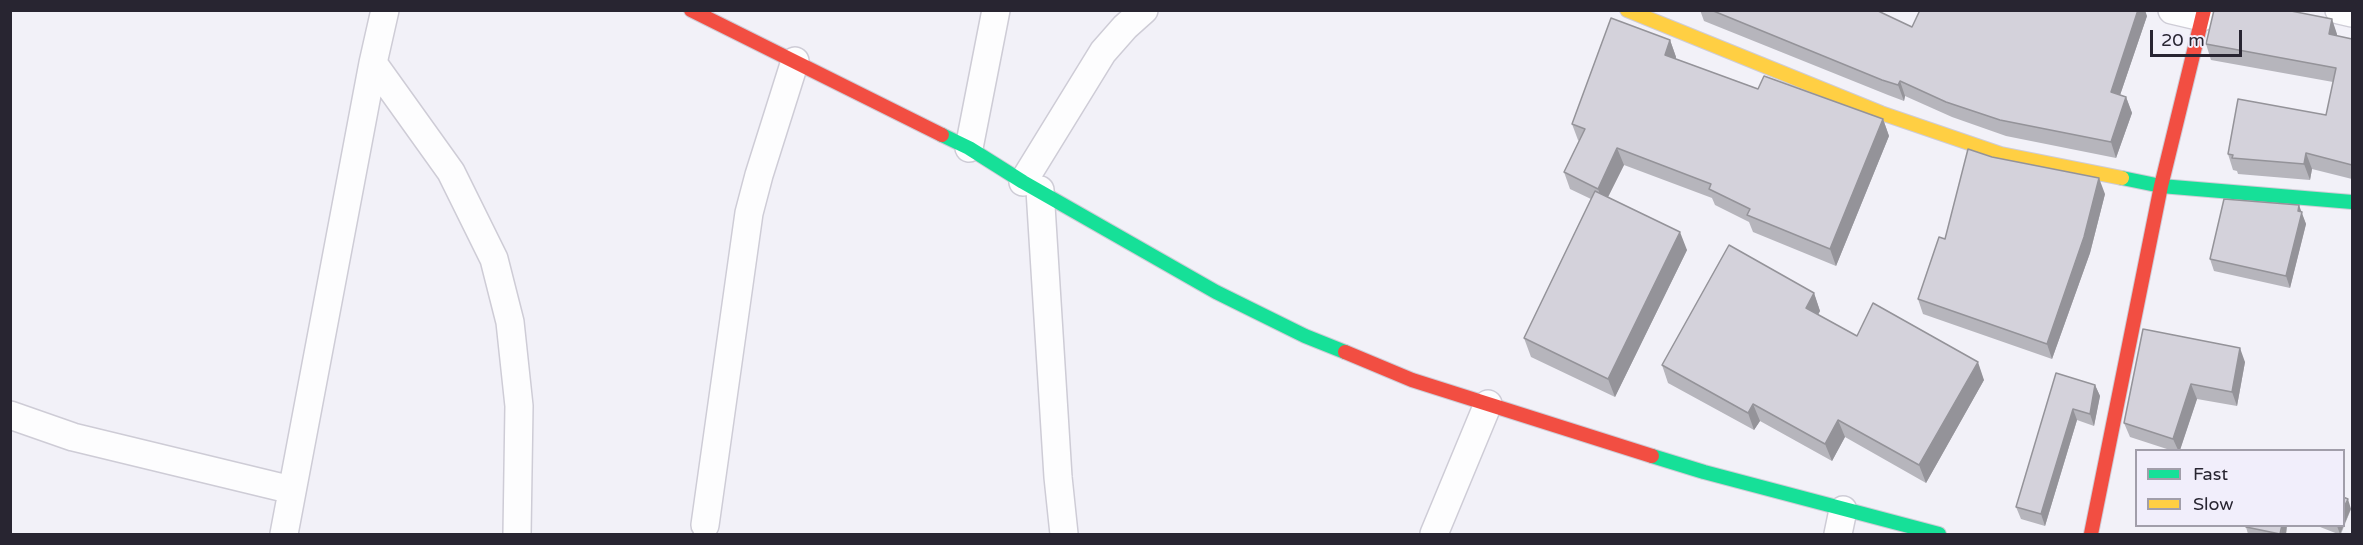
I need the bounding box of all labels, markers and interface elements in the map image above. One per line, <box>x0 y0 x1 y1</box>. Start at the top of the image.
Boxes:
scale bar <box>2153 18 2244 56</box>
text: 20 m <box>2161 29 2205 51</box>
legend <box>2135 449 2345 527</box>
text: Fast <box>2193 463 2228 485</box>
text: Slow <box>2193 493 2234 515</box>

